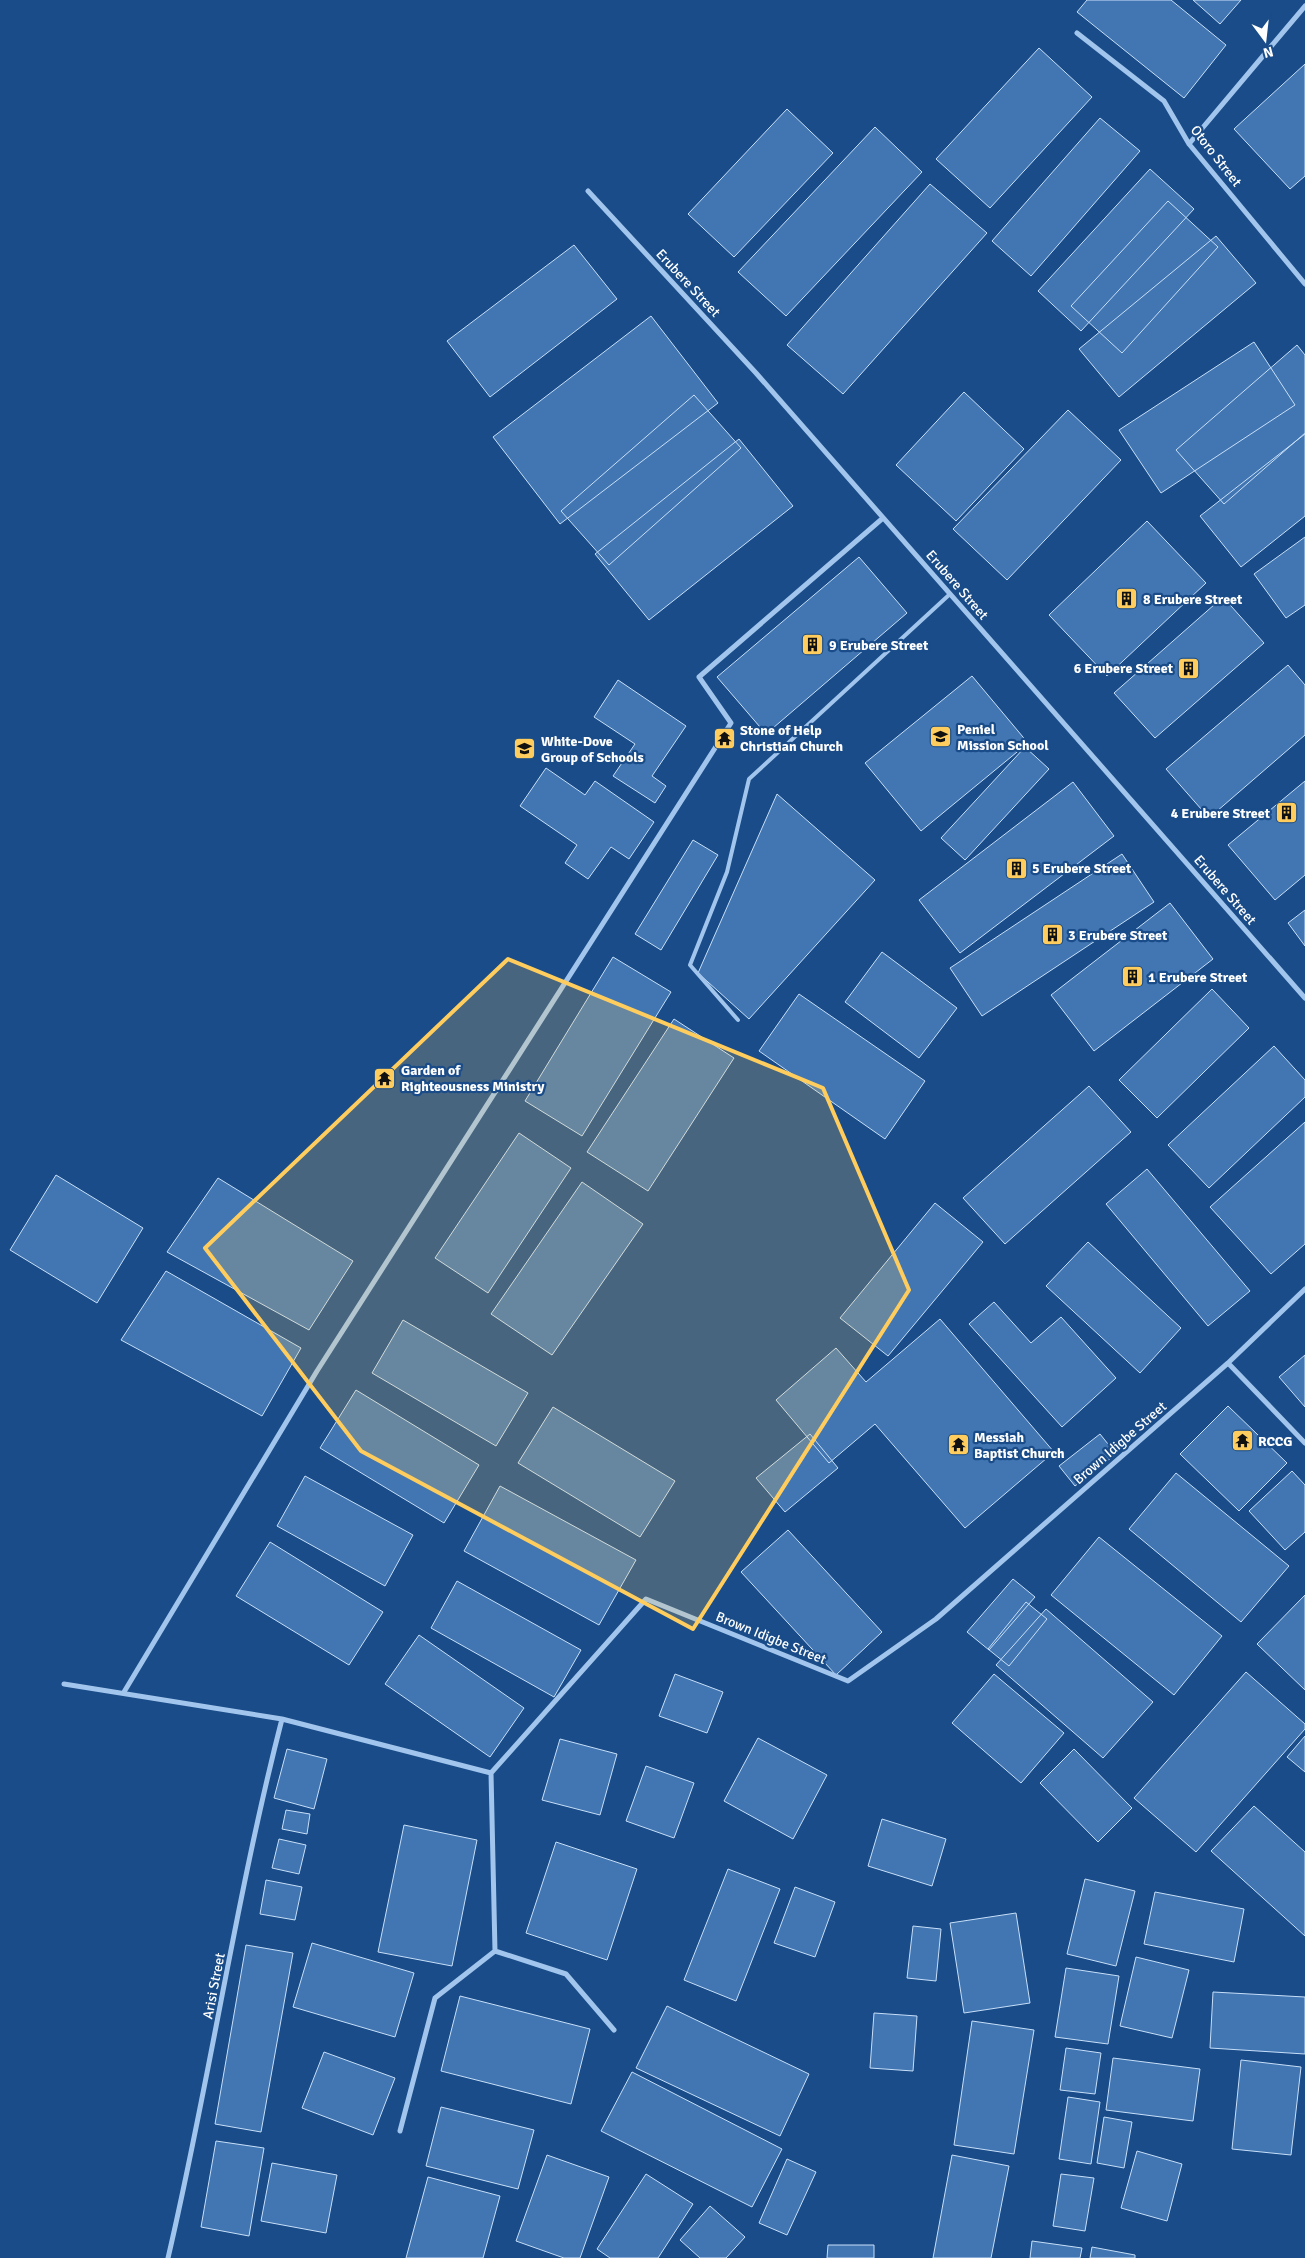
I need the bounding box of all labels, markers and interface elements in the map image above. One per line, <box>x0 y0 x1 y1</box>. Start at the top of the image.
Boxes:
north arrow <box>1240 15 1290 65</box>
text: N <box>1261 43 1275 62</box>
street label: Otoro Street <box>1187 122 1245 190</box>
street label: Erubere Street <box>652 246 724 321</box>
street label: Erubere Street <box>922 547 992 623</box>
building icon: 8 Erubere Street <box>1115 587 1139 611</box>
place label: 8 Erubere Street <box>1143 591 1243 608</box>
building icon: 9 Erubere Street <box>801 633 825 657</box>
place label: 9 Erubere Street <box>829 637 929 654</box>
building icon: 6 Erubere Street <box>1177 656 1201 680</box>
place label: 6 Erubere Street <box>1074 660 1174 677</box>
place label: Peniel Mission School <box>957 721 1049 754</box>
place label: Stone of Help Christian Church <box>740 722 843 755</box>
school or university icon: Peniel Mission School <box>929 725 953 749</box>
temple icon: Stone of Help Christian Church <box>712 726 736 750</box>
place label: White-Dove Group of Schools <box>541 733 644 766</box>
school or university icon: White-Dove Group of Schools <box>513 737 537 761</box>
building icon: 4 Erubere Street <box>1274 801 1298 825</box>
place label: 4 Erubere Street <box>1171 805 1271 822</box>
street label: Erubere Street <box>1190 852 1260 928</box>
building icon: 5 Erubere Street <box>1004 856 1028 880</box>
place label: 5 Erubere Street <box>1032 860 1132 877</box>
building icon: 3 Erubere Street <box>1040 923 1064 947</box>
place label: 3 Erubere Street <box>1068 927 1168 944</box>
building icon: 1 Erubere Street <box>1120 965 1144 989</box>
place label: 1 Erubere Street <box>1148 969 1248 986</box>
place label: Garden of Righteousness Ministry <box>401 1062 544 1095</box>
temple icon: Garden of Righteousness Ministry <box>373 1066 397 1090</box>
street label: Brown Idigbe Street <box>1070 1398 1170 1488</box>
place label: Messiah Baptist Church <box>974 1429 1065 1462</box>
temple icon: RCCG <box>1230 1429 1254 1453</box>
temple icon: Messiah Baptist Church <box>946 1433 970 1457</box>
place label: RCCG <box>1258 1433 1292 1450</box>
street label: Brown Idigbe Street <box>713 1608 829 1668</box>
street label: Arisi Street <box>199 1951 229 2021</box>

